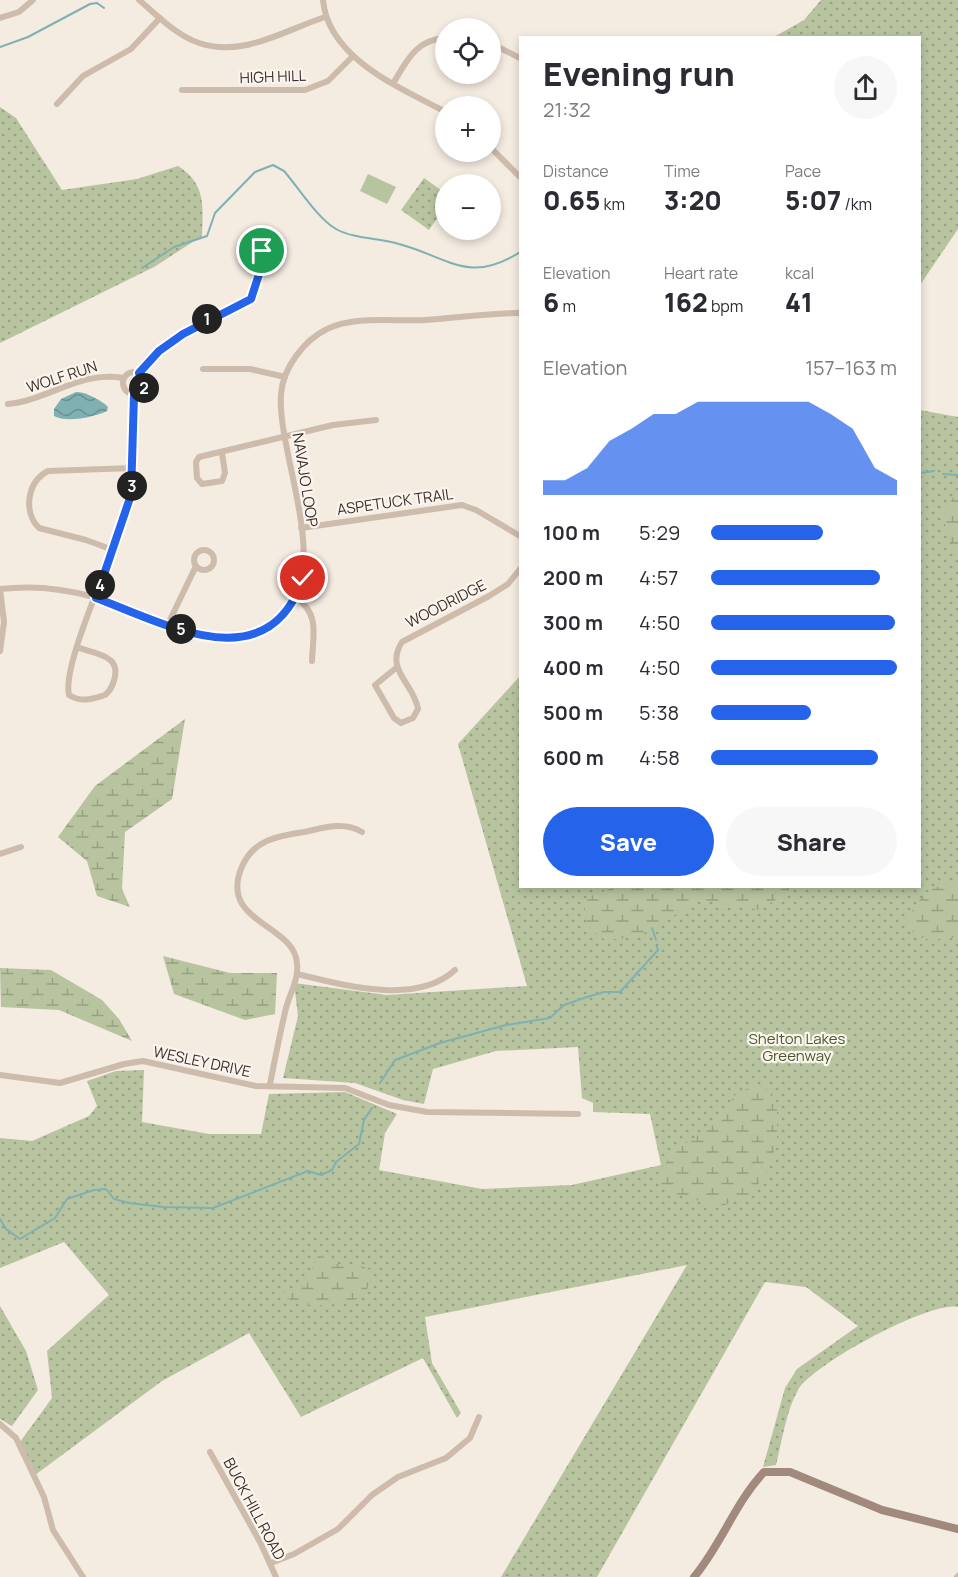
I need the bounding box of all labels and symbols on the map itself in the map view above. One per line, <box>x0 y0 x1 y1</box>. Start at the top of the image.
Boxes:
street label: HIGH HILL <box>239 65 307 88</box>
pin <box>236 225 287 276</box>
pin: 1 <box>192 304 222 334</box>
street label: WOLF RUN <box>24 355 100 398</box>
pin: 2 <box>129 373 159 403</box>
street label: NAVAJO LOOP <box>288 431 323 529</box>
pin: 3 <box>117 471 147 501</box>
street label: ASPETUCK TRAIL <box>336 483 455 520</box>
pin <box>277 552 328 603</box>
pin: 4 <box>85 570 115 600</box>
street label: WOODRIDGE <box>402 574 490 633</box>
pin: 5 <box>166 614 196 644</box>
park label: Shelton Lakes Greenway <box>749 1028 846 1066</box>
street label: WESLEY DRIVE <box>151 1041 253 1082</box>
street label: BUCK HILL ROAD <box>219 1454 290 1564</box>

